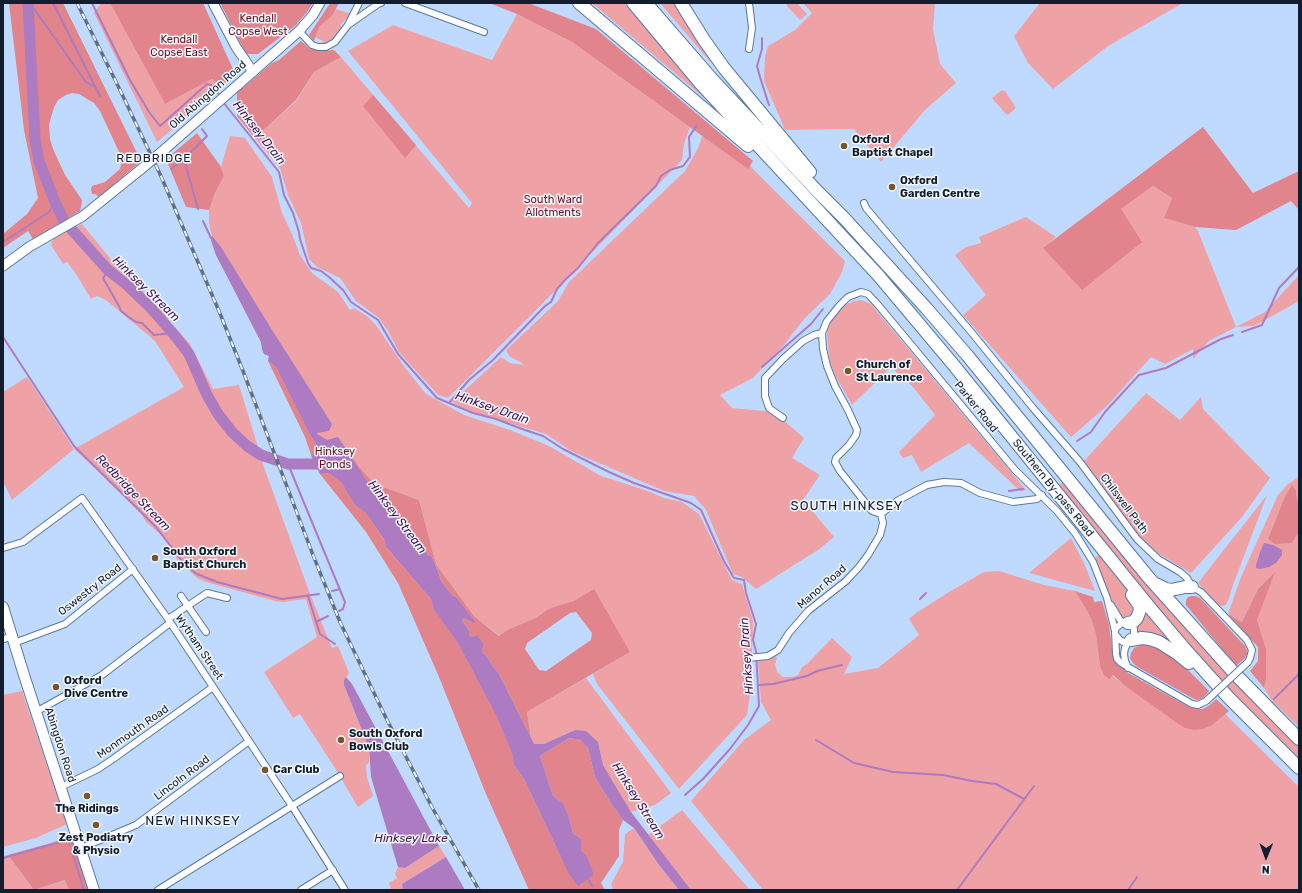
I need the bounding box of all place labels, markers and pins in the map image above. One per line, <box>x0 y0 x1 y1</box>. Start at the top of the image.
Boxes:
place label: Oxford Baptist Chapel <box>852 133 933 159</box>
marker: Oxford Baptist Chapel <box>839 141 849 151</box>
place label: Oxford Garden Centre <box>900 174 980 200</box>
marker: Oxford Garden Centre <box>887 182 897 192</box>
place label: Church of St Laurence <box>856 358 922 384</box>
marker: Church of St Laurence <box>843 366 853 376</box>
place label: South Oxford Baptist Church <box>163 545 246 571</box>
marker: South Oxford Baptist Church <box>150 553 160 563</box>
place label: Oxford Dive Centre <box>64 674 128 700</box>
marker: Oxford Dive Centre <box>51 682 61 692</box>
place label: South Oxford Bowls Club <box>349 727 422 753</box>
marker: South Oxford Bowls Club <box>336 735 346 745</box>
place label: Car Club <box>273 763 319 777</box>
marker: Car Club <box>260 765 270 775</box>
marker: The Ridings <box>82 791 92 801</box>
place label: The Ridings <box>55 802 119 816</box>
marker: Zest Podiatry & Physio <box>91 820 101 830</box>
place label: Zest Podiatry & Physio <box>59 831 133 857</box>

